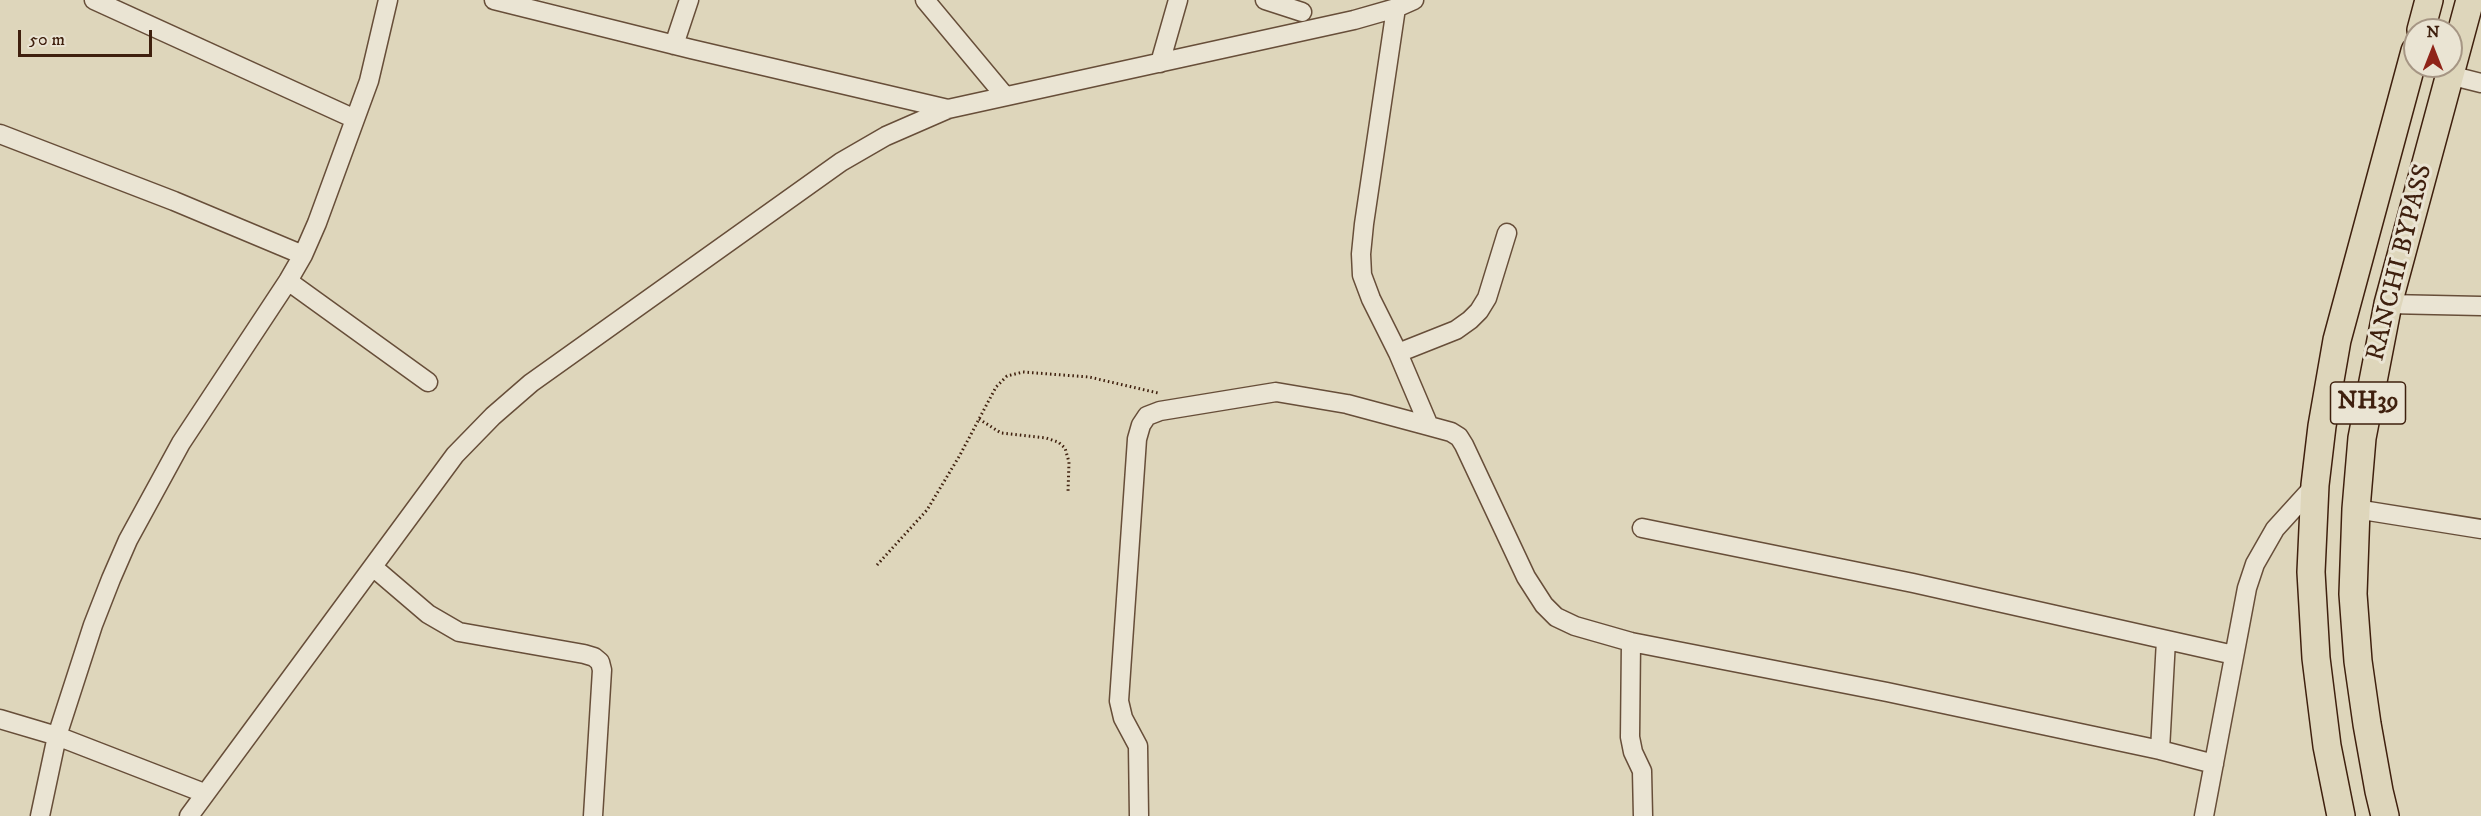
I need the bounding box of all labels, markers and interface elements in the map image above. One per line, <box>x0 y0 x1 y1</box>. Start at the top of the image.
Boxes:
scale bar <box>21 18 154 56</box>
north arrow <box>2403 18 2463 78</box>
text: N <box>2426 22 2440 42</box>
text: 50 m <box>29 29 65 51</box>
street label: RANCHI BYPASS <box>2361 161 2441 365</box>
road number: NH39 <box>2330 382 2406 424</box>

